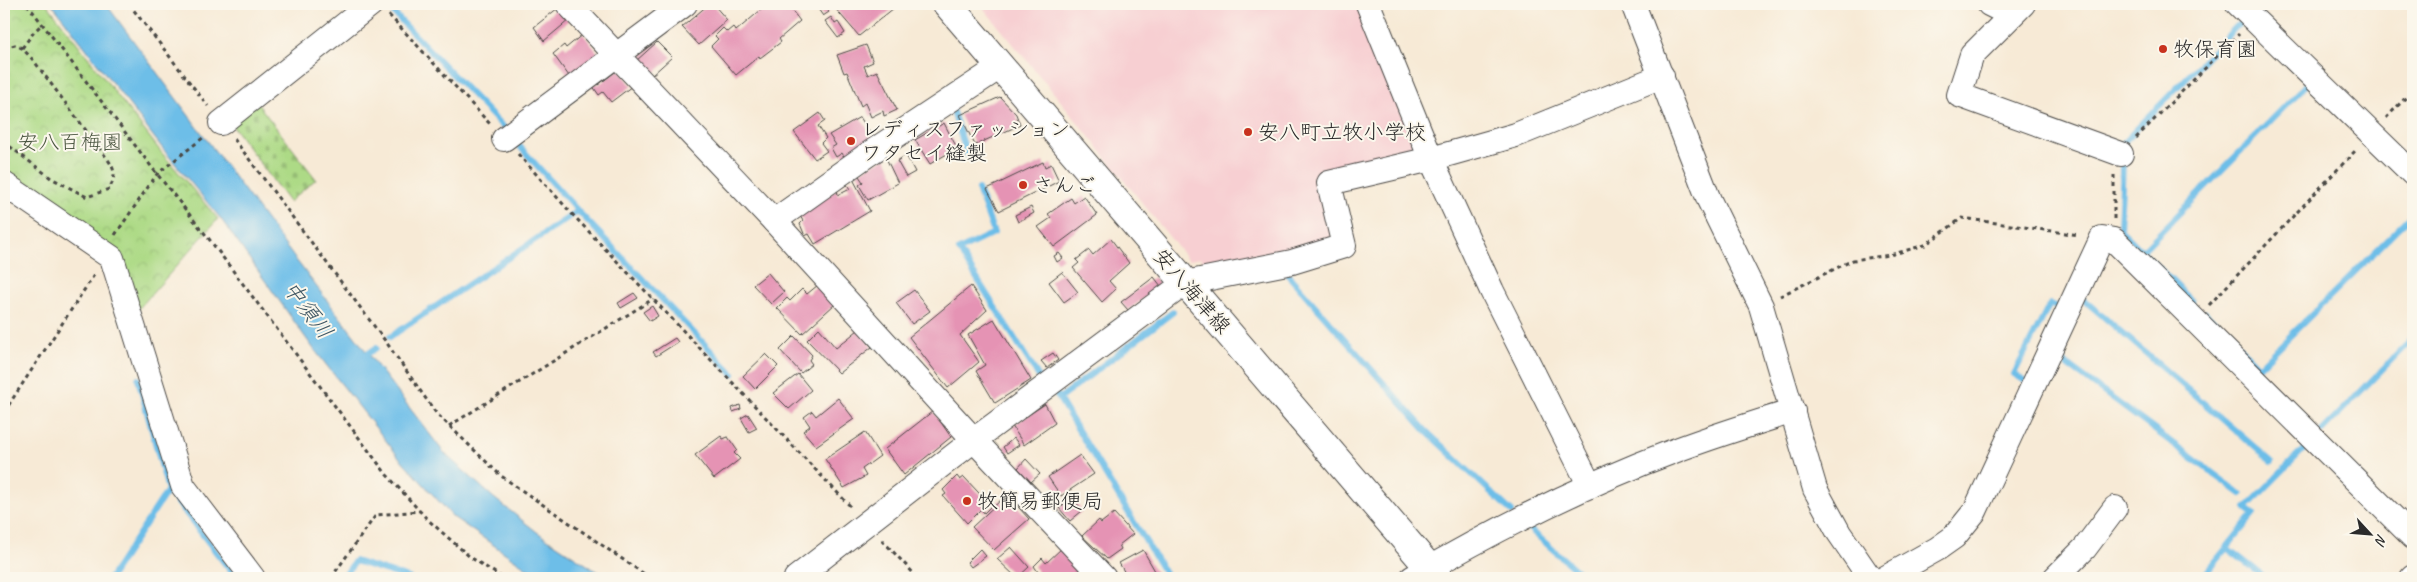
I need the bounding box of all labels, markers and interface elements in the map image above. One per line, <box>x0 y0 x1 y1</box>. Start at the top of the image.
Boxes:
place label: 牧保育園 <box>2173 36 2257 62</box>
marker: 牧保育園 <box>2157 43 2169 55</box>
place label: レディスファッション ワタセイ縫製 <box>861 116 1070 166</box>
place label: 安八町立牧小学校 <box>1258 119 1426 145</box>
marker: 安八町立牧小学校 <box>1242 126 1254 138</box>
park label: 安八百梅園 <box>18 129 123 155</box>
marker: レディスファッション ワタセイ縫製 <box>845 135 857 147</box>
place label: さんご <box>1033 172 1096 198</box>
marker: さんご <box>1017 179 1029 191</box>
street label: 安八海津線 <box>1148 243 1236 339</box>
water label: 中須川 <box>277 275 339 345</box>
place label: 牧簡易郵便局 <box>977 488 1103 514</box>
marker: 牧簡易郵便局 <box>961 495 973 507</box>
north arrow <box>2344 510 2394 560</box>
text: N <box>2371 532 2391 549</box>

